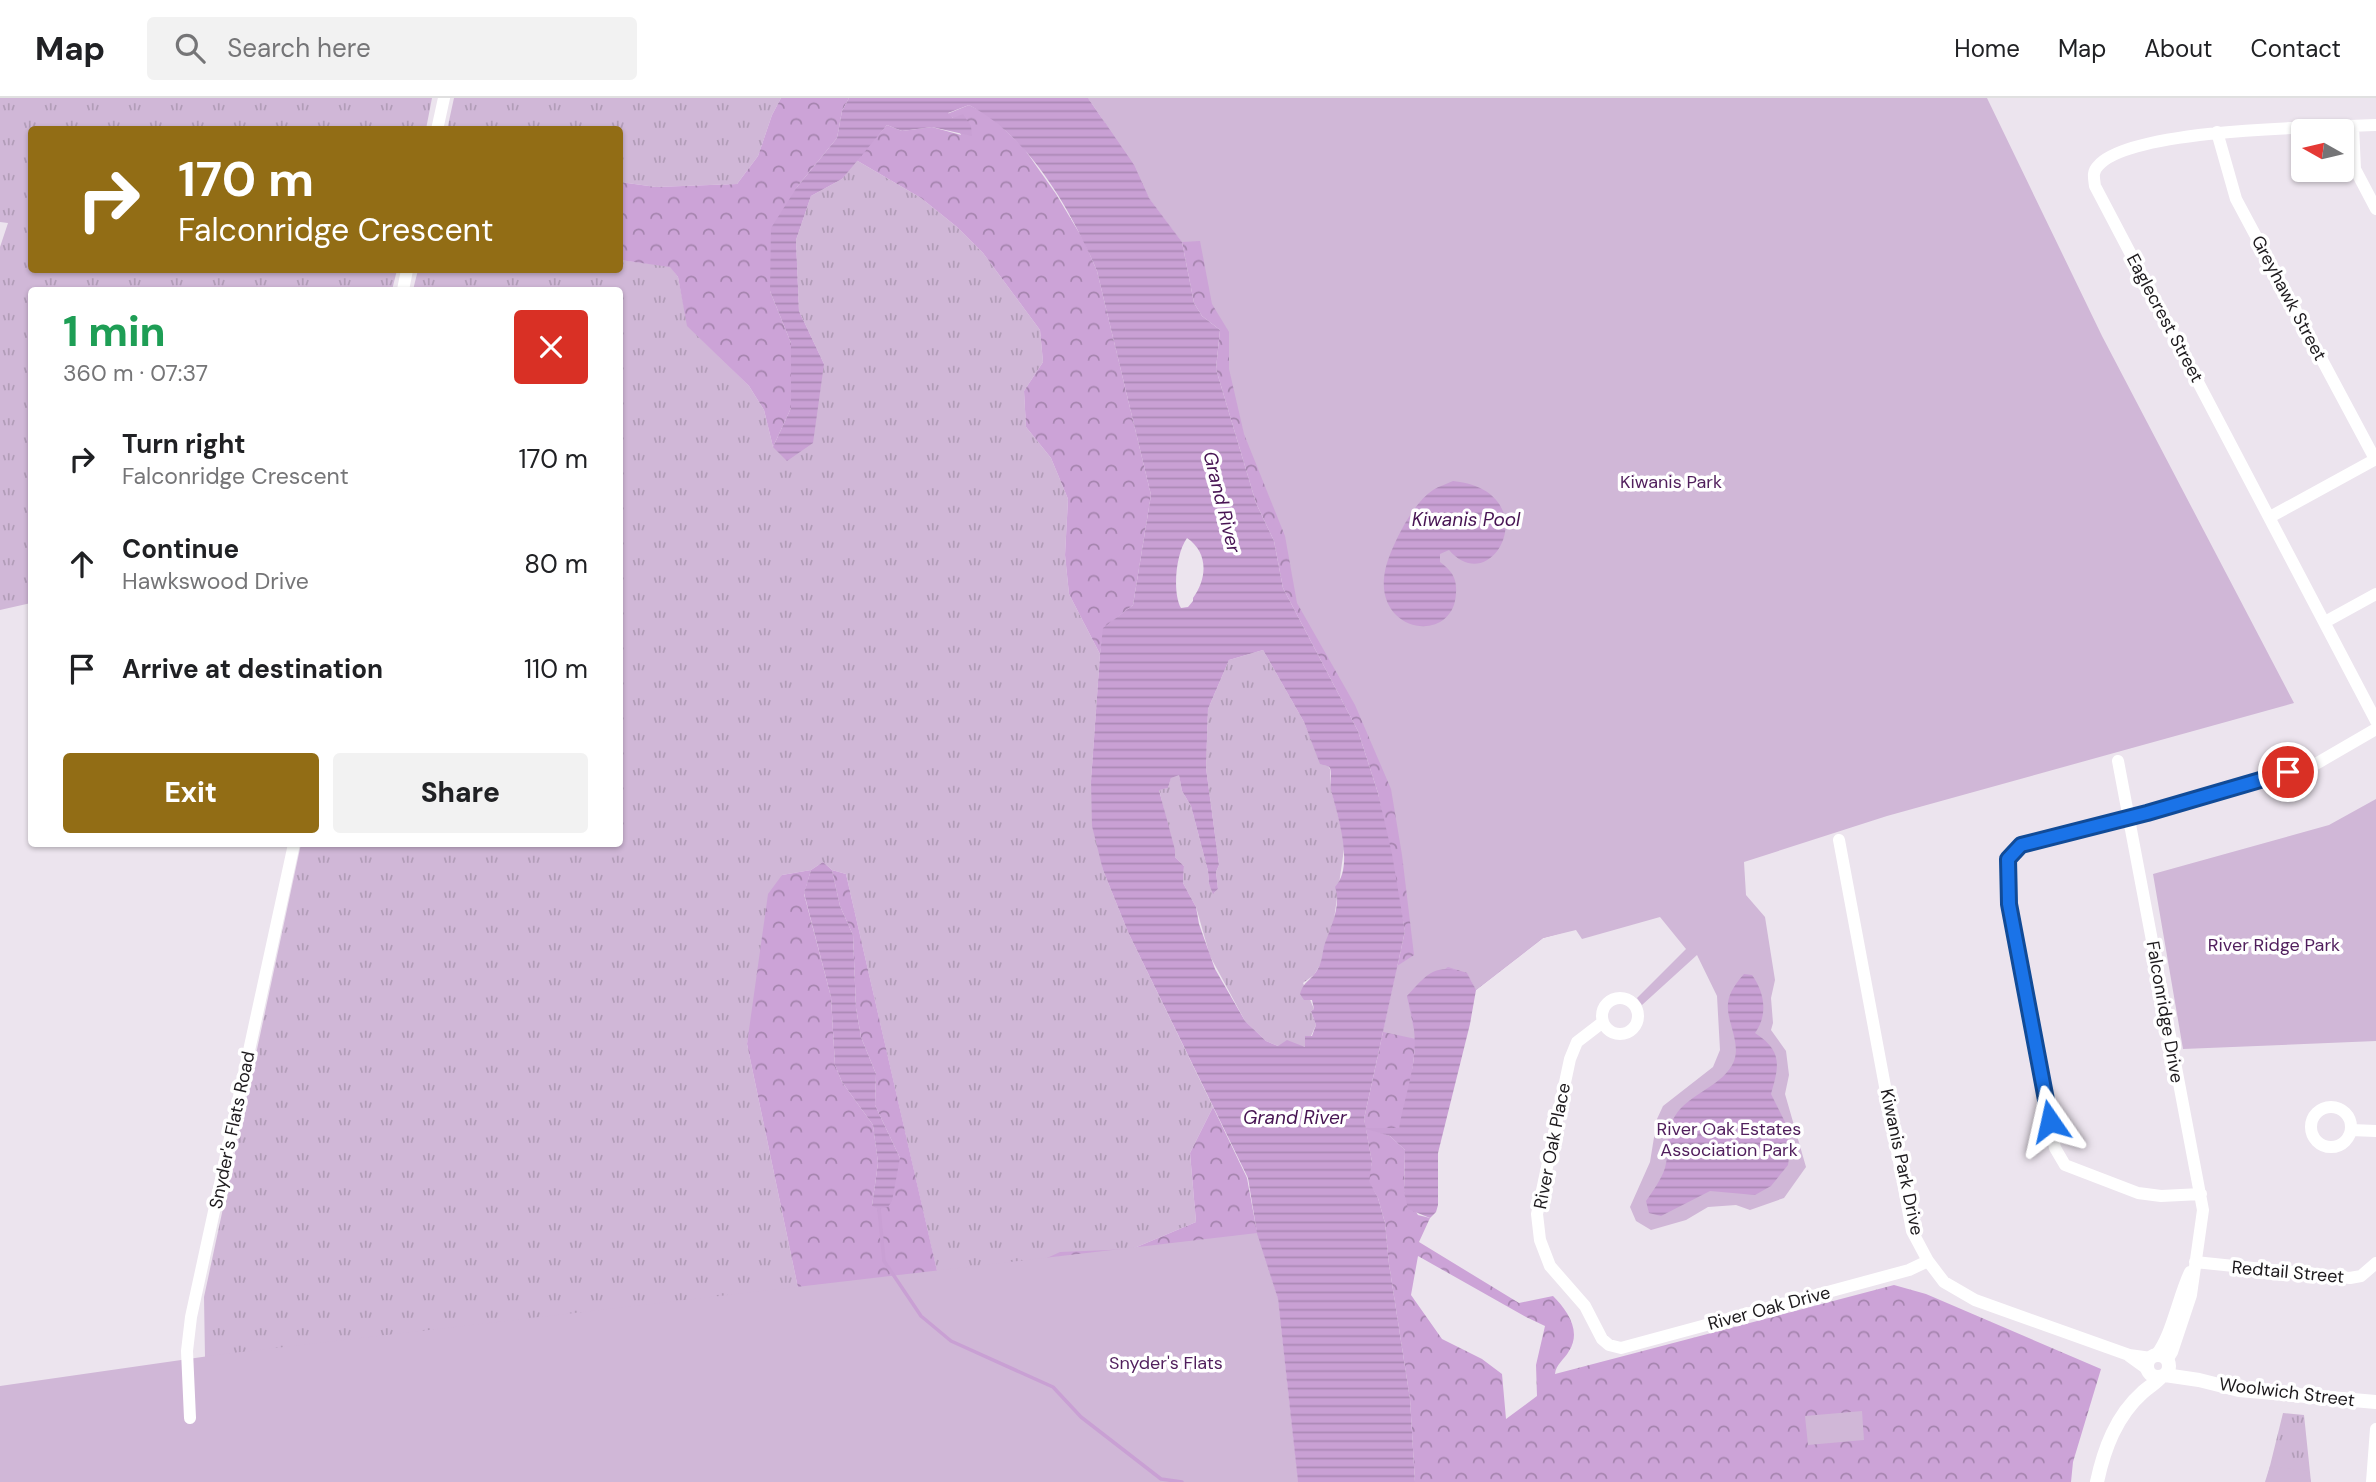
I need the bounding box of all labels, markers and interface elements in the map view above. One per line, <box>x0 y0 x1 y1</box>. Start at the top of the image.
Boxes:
search box <box>147 17 637 80</box>
text: Map <box>35 27 105 70</box>
icon: search <box>171 29 209 67</box>
text: Search here <box>227 31 371 65</box>
text: Home <box>1954 33 2020 64</box>
text: Map <box>2058 33 2106 64</box>
text: About <box>2144 33 2213 64</box>
text: Contact <box>2251 33 2341 64</box>
north arrow <box>2291 119 2354 182</box>
map controls <box>2291 119 2354 182</box>
text: 170 m <box>178 147 314 211</box>
icon: right <box>63 154 154 245</box>
text: Falconridge Crescent <box>178 209 494 251</box>
street label: Greyhawk Street <box>2246 231 2332 365</box>
street label: Eaglecrest Street <box>2121 249 2209 387</box>
text: 1 min <box>63 304 166 359</box>
button: close <box>514 310 588 384</box>
text: 360 m · 07:37 <box>63 358 208 388</box>
text: Turn right <box>122 427 246 461</box>
icon: right <box>63 440 101 478</box>
text: 170 m <box>519 442 588 476</box>
water label: Grand River <box>1197 449 1247 556</box>
text: Falconridge Crescent <box>122 461 349 491</box>
park label: Kiwanis Park <box>1620 470 1722 494</box>
water label: Kiwanis Pool <box>1412 507 1521 532</box>
text: Continue <box>122 532 239 566</box>
icon: ahead <box>63 545 101 583</box>
text: 80 m <box>524 547 588 581</box>
text: Hawkswood Drive <box>122 566 309 596</box>
icon: arrive <box>63 650 101 688</box>
text: Arrive at destination <box>122 652 383 686</box>
text: 110 m <box>524 652 588 686</box>
pin <box>2258 742 2318 802</box>
button: Exit <box>63 753 319 833</box>
button: Share <box>333 753 588 833</box>
icon: arrive <box>2269 753 2307 791</box>
park label: River Ridge Park <box>2208 933 2340 957</box>
street label: Falconridge Drive <box>2141 939 2189 1085</box>
street label: Snyder's Flats Road <box>204 1049 260 1211</box>
street label: River Oak Place <box>1528 1081 1576 1211</box>
position arrow <box>2013 1084 2087 1158</box>
street label: Kiwanis Park Drive <box>1875 1086 1929 1238</box>
water label: Grand River <box>1243 1105 1348 1130</box>
park label: River Oak Estates Association Park <box>1657 1117 1801 1162</box>
street label: Redtail Street <box>2231 1255 2345 1289</box>
street label: River Oak Drive <box>1705 1280 1833 1336</box>
park label: Snyder's Flats <box>1109 1351 1223 1375</box>
street label: Woolwich Street <box>2218 1372 2356 1412</box>

